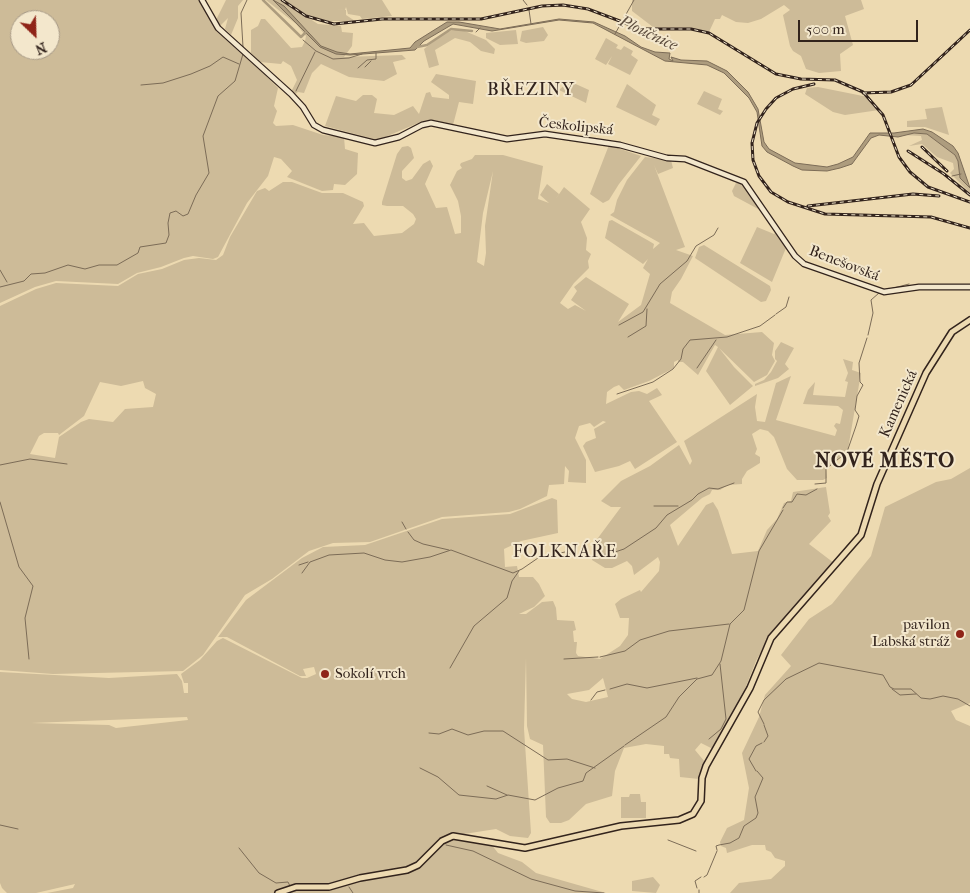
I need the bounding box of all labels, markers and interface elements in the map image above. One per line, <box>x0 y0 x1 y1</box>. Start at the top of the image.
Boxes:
north arrow <box>10 10 60 60</box>
scale bar <box>800 10 920 42</box>
water label: Ploučnice <box>616 12 680 56</box>
text: 500 m <box>806 20 845 38</box>
text: N <box>33 38 49 58</box>
district label: BŘEZINY <box>486 80 576 102</box>
street label: Českolipská <box>538 114 614 140</box>
street label: Benešovská <box>806 242 882 286</box>
street label: Kamenická <box>876 367 922 441</box>
district label: NOVÉ MĚSTO <box>814 450 956 474</box>
district label: FOLKNÁŘE <box>512 542 618 564</box>
place label: pavilon Labská stráž <box>872 616 950 651</box>
marker: pavilon Labská stráž <box>954 628 966 640</box>
place label: Sokolí vrch <box>335 665 406 683</box>
marker: Sokolí vrch <box>319 668 331 680</box>

